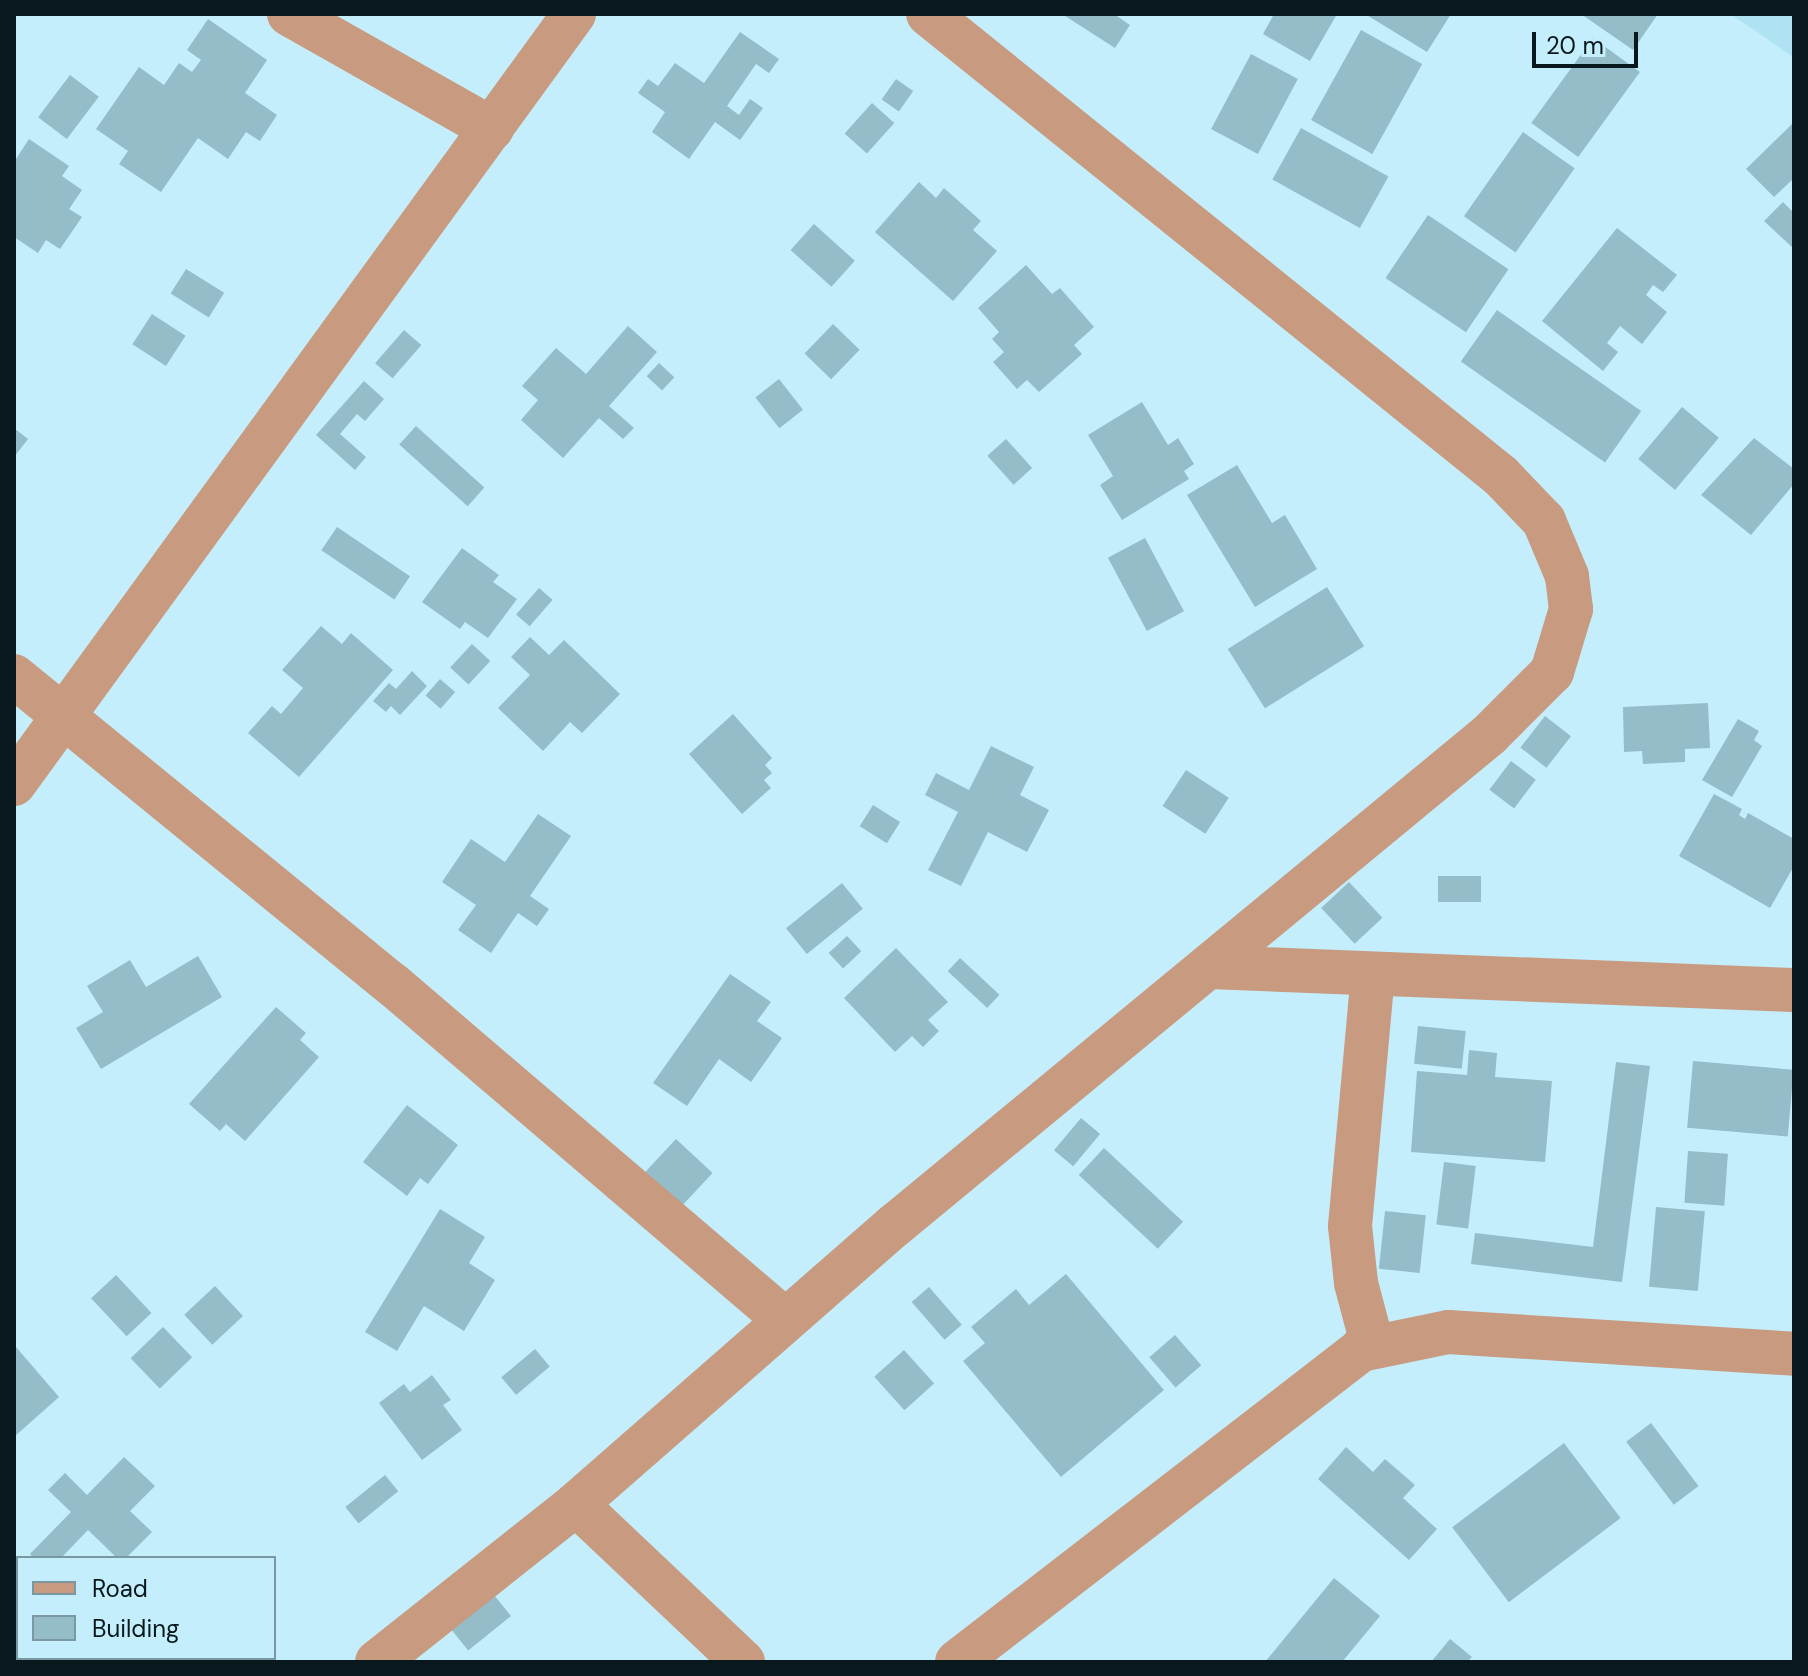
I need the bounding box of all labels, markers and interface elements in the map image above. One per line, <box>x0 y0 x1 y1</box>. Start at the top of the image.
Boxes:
scale bar <box>1536 16 1642 66</box>
text: 20 m <box>1546 30 1604 61</box>
legend <box>16 1556 276 1660</box>
text: Road <box>92 1573 148 1604</box>
text: Building <box>92 1613 179 1644</box>

